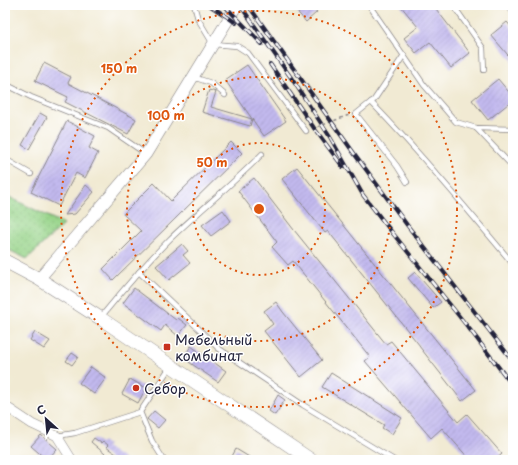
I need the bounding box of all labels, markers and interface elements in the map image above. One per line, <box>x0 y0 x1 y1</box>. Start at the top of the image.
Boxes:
text: 150 m <box>101 59 137 77</box>
text: 100 m <box>147 106 185 124</box>
text: 50 m <box>196 153 228 171</box>
centre of rings <box>252 202 266 216</box>
place label: Мебельный комбинат <box>175 329 252 366</box>
marker: Мебельный комбинат <box>162 342 172 352</box>
place label: Себор <box>144 378 186 399</box>
marker: Себор <box>131 383 141 393</box>
north arrow <box>26 399 66 439</box>
text: С <box>34 400 49 419</box>

